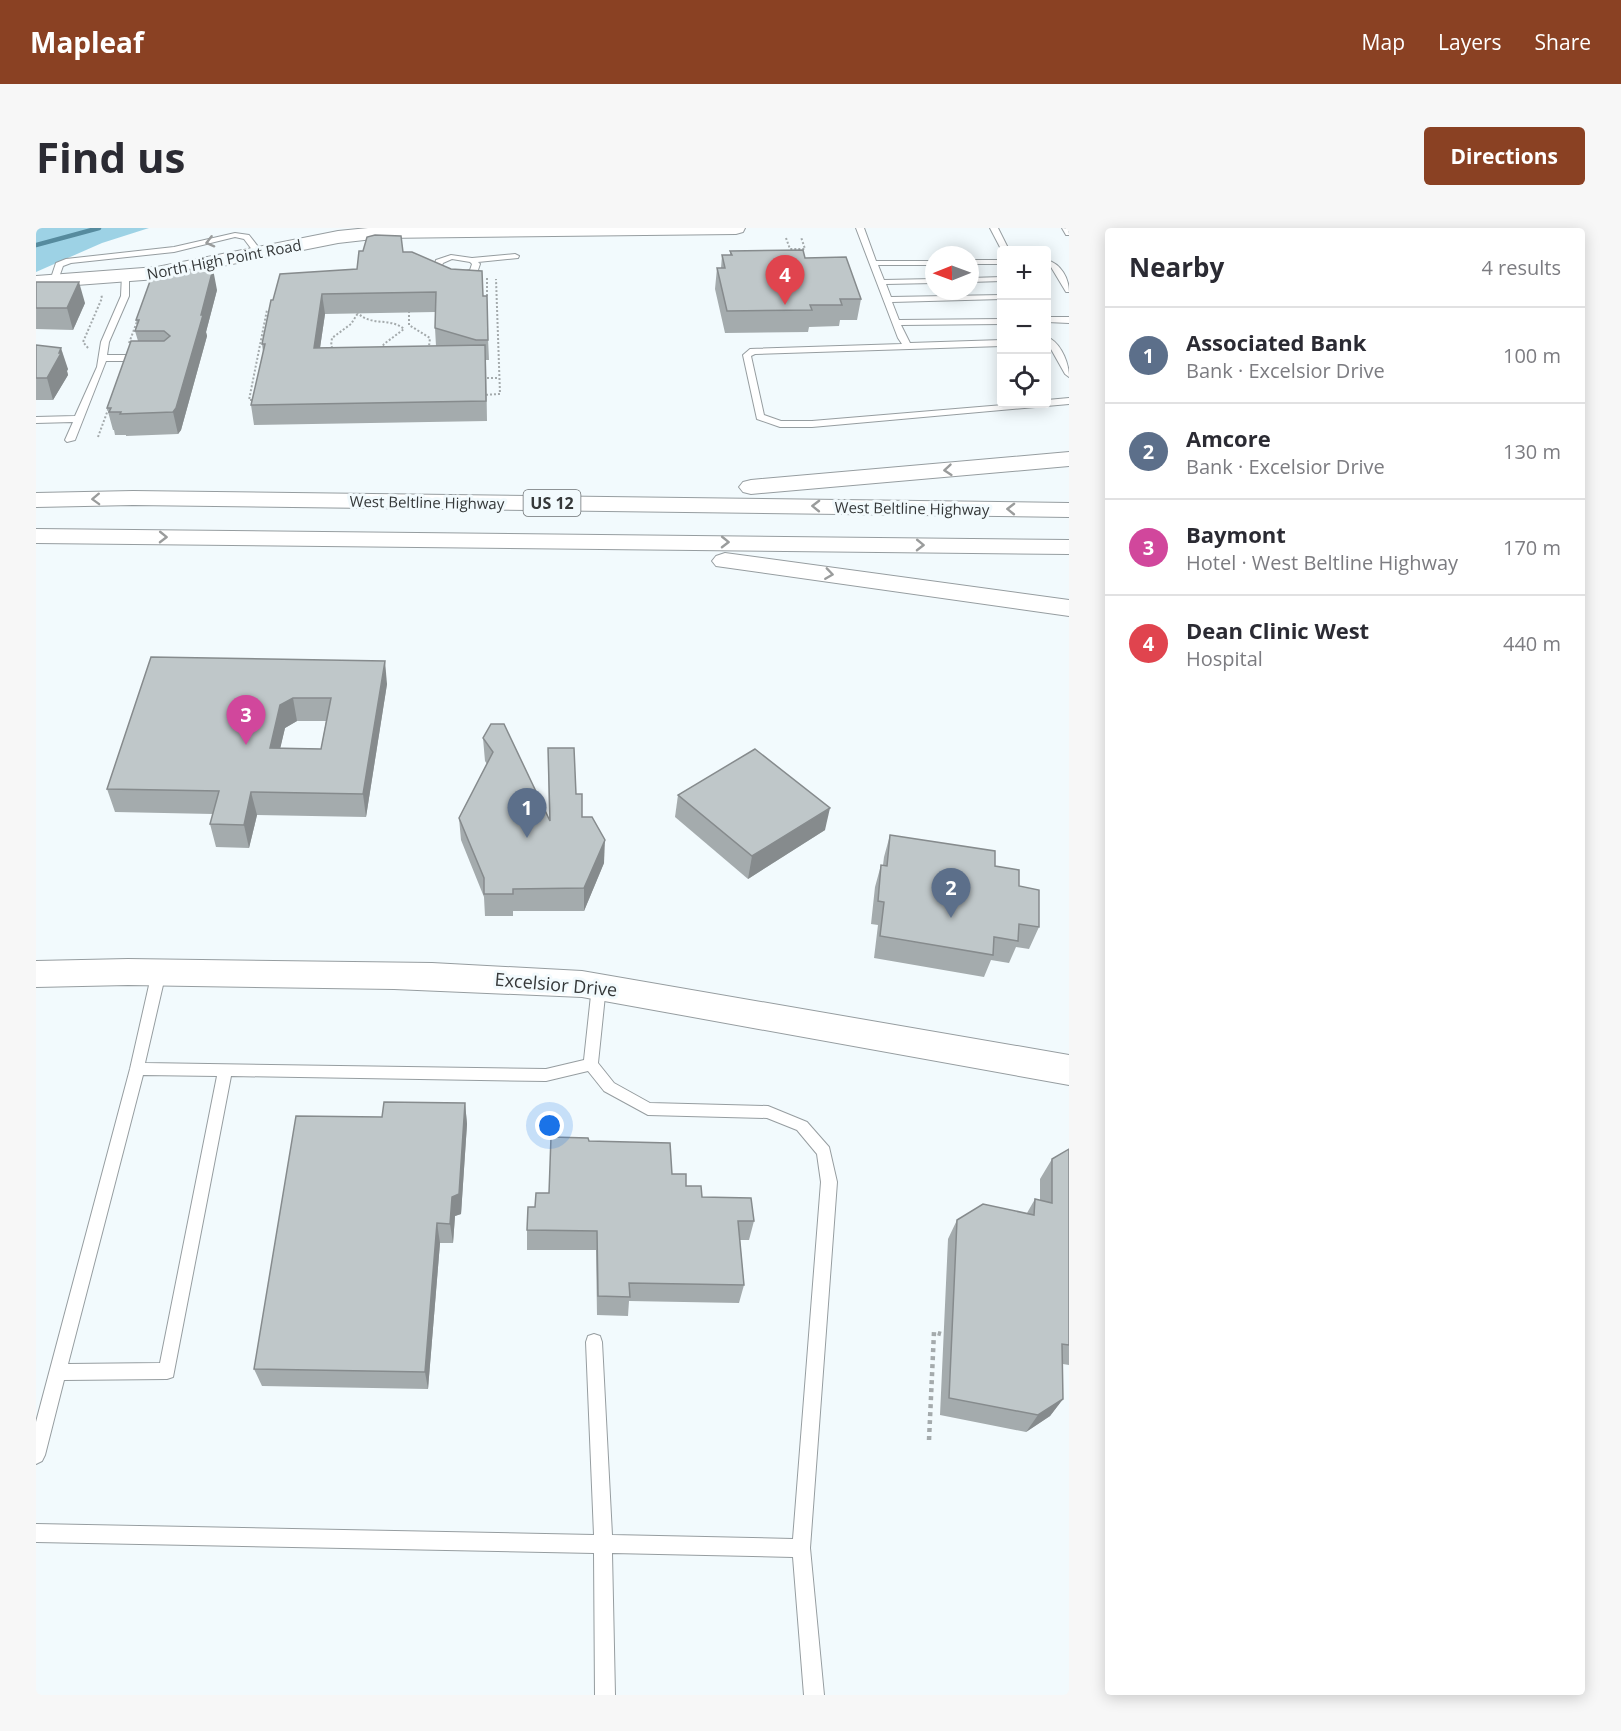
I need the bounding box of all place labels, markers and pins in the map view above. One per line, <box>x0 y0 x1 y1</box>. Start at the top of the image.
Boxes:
pin: 4 <box>766 256 804 305</box>
pin: 3 <box>226 696 266 745</box>
pin: 1 <box>508 788 546 838</box>
pin: 2 <box>932 868 970 918</box>

